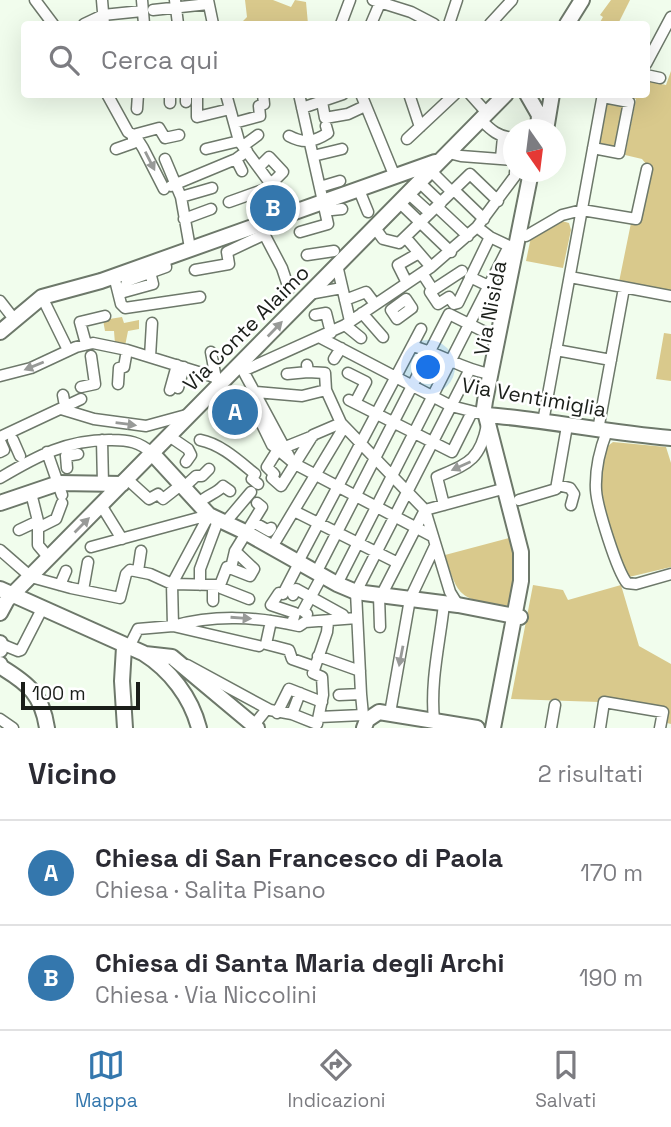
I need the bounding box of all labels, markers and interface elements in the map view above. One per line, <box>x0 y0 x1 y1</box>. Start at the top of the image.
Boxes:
search box <box>21 21 650 98</box>
icon: search <box>45 41 83 79</box>
text: Cerca qui <box>101 43 219 77</box>
north arrow <box>503 119 566 182</box>
one-way arrow <box>144 151 156 171</box>
pin: B <box>250 182 296 234</box>
street label: Via Nisida <box>468 258 512 358</box>
street label: Via Conte Alaimo <box>177 259 315 397</box>
one-way arrow <box>266 320 283 337</box>
your location <box>411 350 445 384</box>
one-way arrow <box>23 360 44 371</box>
street label: Via Ventimiglia <box>460 371 608 423</box>
pin: A <box>212 386 258 438</box>
one-way arrow <box>115 418 137 429</box>
one-way arrow <box>451 460 471 472</box>
one-way arrow <box>73 517 89 534</box>
one-way arrow <box>230 613 252 624</box>
one-way arrow <box>395 645 406 667</box>
scale bar <box>21 679 140 711</box>
text: 100 m <box>32 681 86 706</box>
text: Vicino <box>28 754 117 793</box>
text: 2 risultati <box>538 759 643 789</box>
text: Chiesa di San Francesco di Paola <box>95 841 503 875</box>
text: A <box>44 858 58 888</box>
text: 170 m <box>580 858 643 888</box>
text: Chiesa · Salita Pisano <box>95 875 326 905</box>
text: Chiesa di Santa Maria degli Archi <box>95 946 504 980</box>
text: B <box>43 963 59 993</box>
text: 190 m <box>579 963 643 993</box>
text: Chiesa · Via Niccolini <box>95 980 317 1010</box>
tab: Mappa <box>75 1046 138 1113</box>
tab: Indicazioni <box>287 1046 385 1113</box>
tab: Salvati <box>535 1046 596 1113</box>

